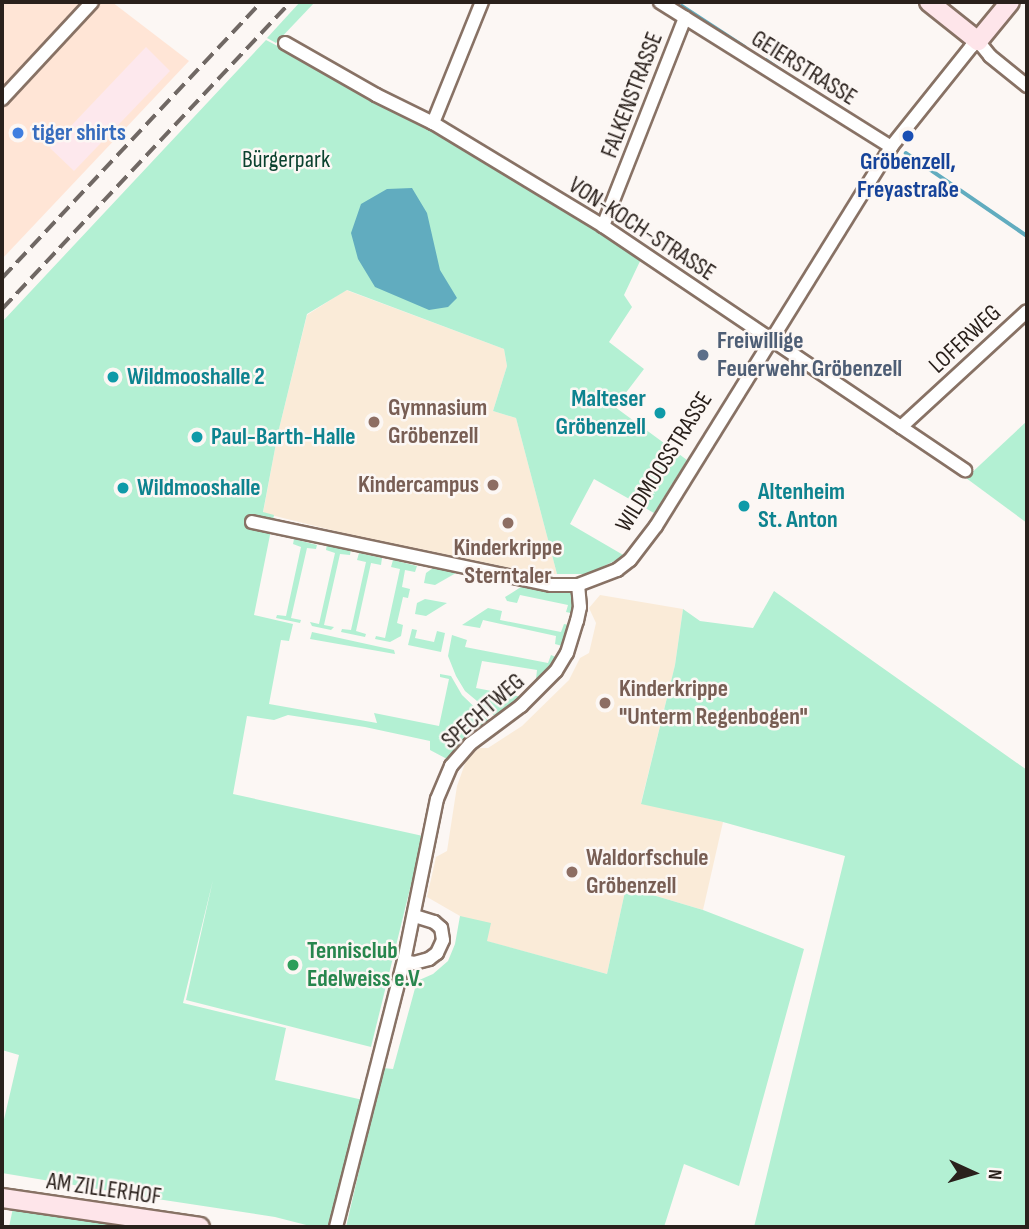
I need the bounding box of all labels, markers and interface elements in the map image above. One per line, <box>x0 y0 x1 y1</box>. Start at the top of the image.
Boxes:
street label: GEIERSTRASSE <box>746 24 862 112</box>
street label: FALKENSTRASSE <box>595 28 669 162</box>
place label: tiger shirts <box>32 119 126 147</box>
marker: tiger shirts <box>10 125 26 141</box>
marker: Gröbenzell, Freyastraße <box>900 128 916 144</box>
park label: Bürgerpark <box>242 146 330 174</box>
place label: Gröbenzell, Freyastraße <box>857 148 959 204</box>
street label: VON-KOCH-STRASSE <box>563 171 721 287</box>
street label: LOFERWEG <box>923 299 1007 379</box>
place label: Freiwillige Feuerwehr Gröbenzell <box>717 327 902 383</box>
marker: Freiwillige Feuerwehr Gröbenzell <box>695 347 711 363</box>
place label: Wildmooshalle 2 <box>127 363 265 391</box>
marker: Wildmooshalle 2 <box>105 369 121 385</box>
place label: Malteser Gröbenzell <box>556 385 646 441</box>
street label: WILDMOOSSTRASSE <box>609 387 719 537</box>
place label: Gymnasium Gröbenzell <box>388 394 487 450</box>
marker: Malteser Gröbenzell <box>652 405 668 421</box>
marker: Gymnasium Gröbenzell <box>366 414 382 430</box>
place label: Paul-Barth-Halle <box>211 423 355 451</box>
marker: Paul-Barth-Halle <box>189 429 205 445</box>
place label: Kindercampus <box>358 471 479 499</box>
place label: Wildmooshalle <box>137 474 261 502</box>
marker: Kindercampus <box>485 477 501 493</box>
place label: Altenheim St. Anton <box>758 478 845 534</box>
marker: Wildmooshalle <box>115 480 131 496</box>
marker: Altenheim St. Anton <box>736 498 752 514</box>
marker: Kinderkrippe Sterntaler <box>500 515 516 531</box>
place label: Kinderkrippe Sterntaler <box>454 534 562 590</box>
street label: SPECHTWEG <box>435 667 531 755</box>
place label: Kinderkrippe "Unterm Regenbogen" <box>619 675 808 731</box>
marker: Kinderkrippe "Unterm Regenbogen" <box>597 695 613 711</box>
place label: Waldorfschule Gröbenzell <box>586 844 709 900</box>
marker: Waldorfschule Gröbenzell <box>564 864 580 880</box>
place label: Tennisclub Edelweiss e.V. <box>307 937 423 993</box>
marker: Tennisclub Edelweiss e.V. <box>285 957 301 973</box>
north arrow <box>938 1138 1008 1208</box>
street label: AM ZILLERHOF <box>45 1167 163 1211</box>
text: N <box>983 1169 1006 1180</box>

